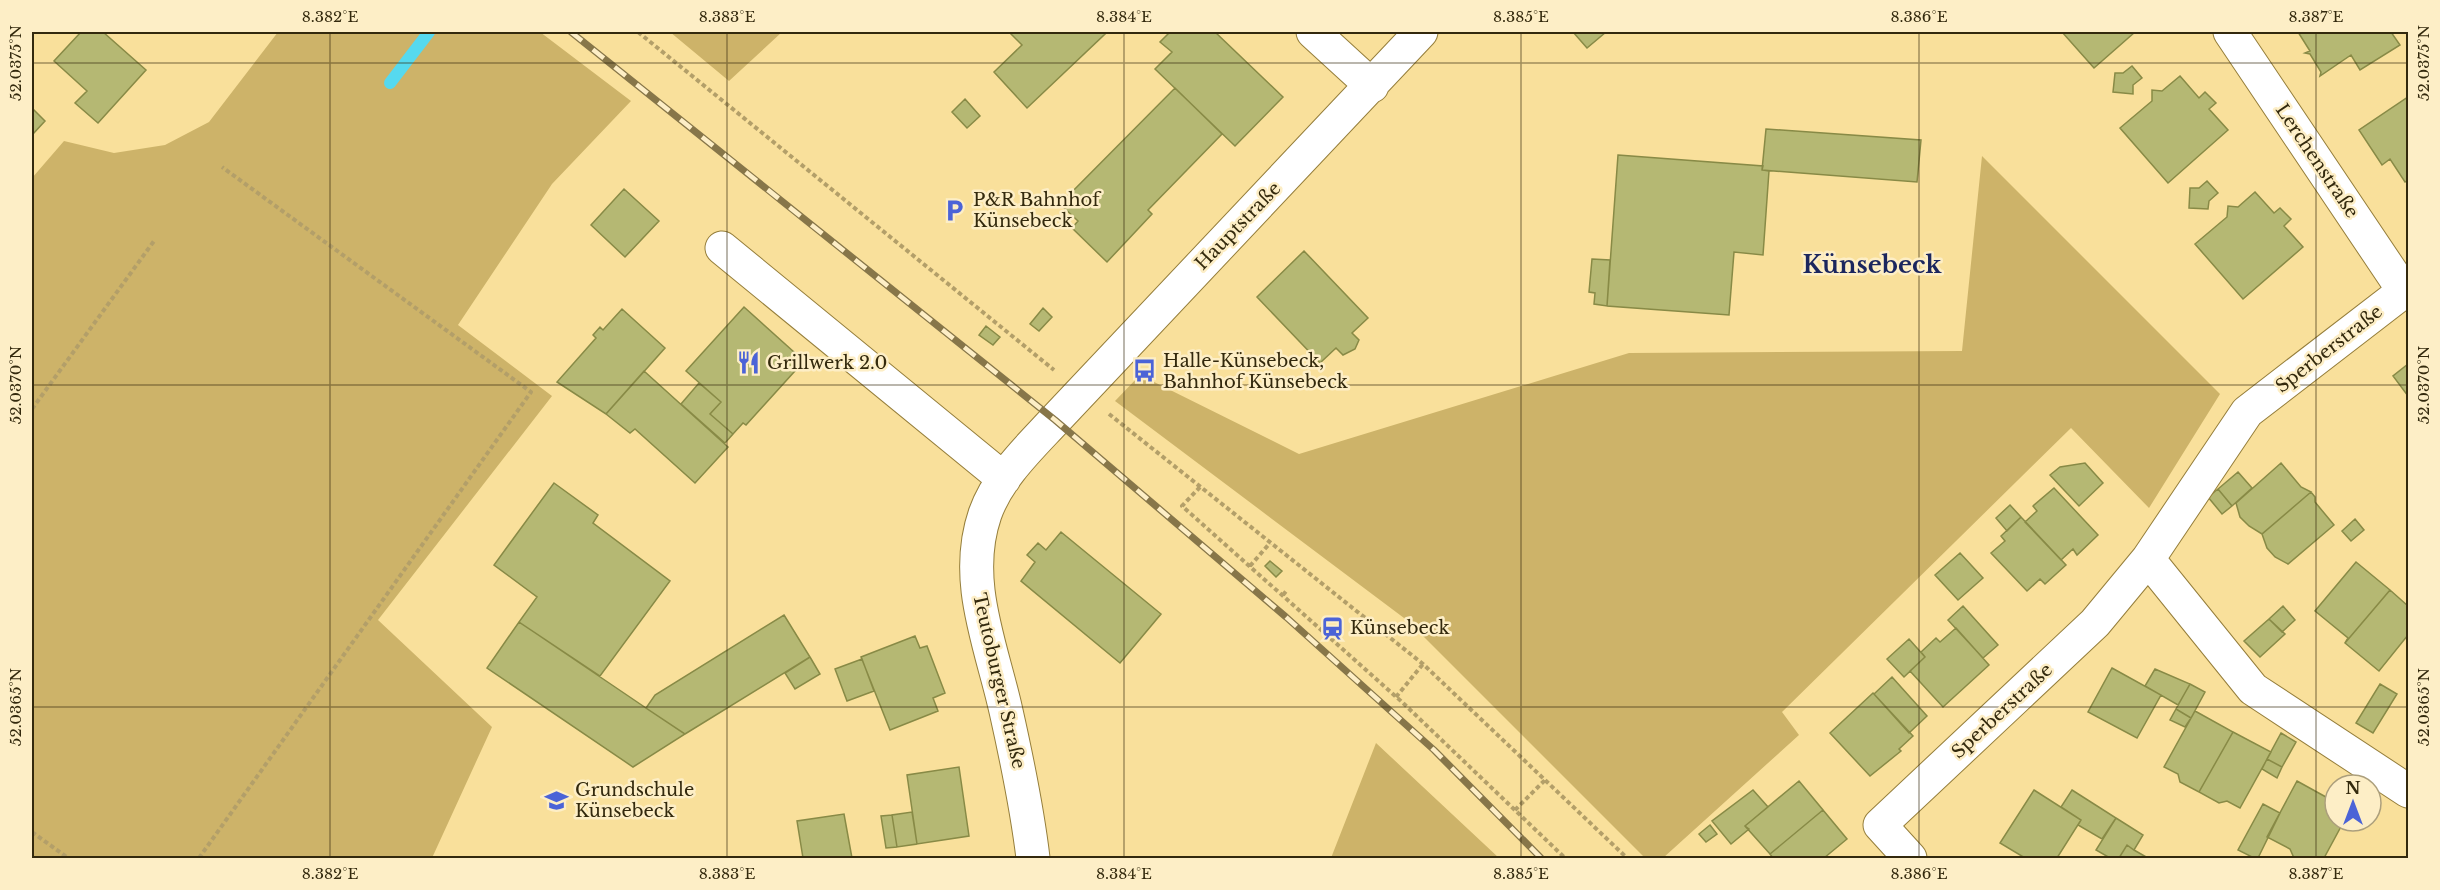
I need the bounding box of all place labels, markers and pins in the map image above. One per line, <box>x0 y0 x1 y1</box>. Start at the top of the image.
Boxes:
place label: P&R Bahnhof Künsebeck <box>973 189 1102 232</box>
parking icon: P&R Bahnhof Künsebeck <box>942 197 968 223</box>
restaurant icon: Grillwerk 2.0 <box>736 350 762 376</box>
place label: Halle-Künsebeck, Bahnhof Künsebeck <box>1163 350 1348 393</box>
place label: Grillwerk 2.0 <box>767 352 887 374</box>
bus stop icon: Halle-Künsebeck, Bahnhof Künsebeck <box>1132 358 1158 384</box>
station icon: Künsebeck <box>1319 615 1345 641</box>
place label: Künsebeck <box>1350 617 1450 639</box>
place label: Grundschule Künsebeck <box>575 779 694 822</box>
school or university icon: Grundschule Künsebeck <box>544 787 570 813</box>

